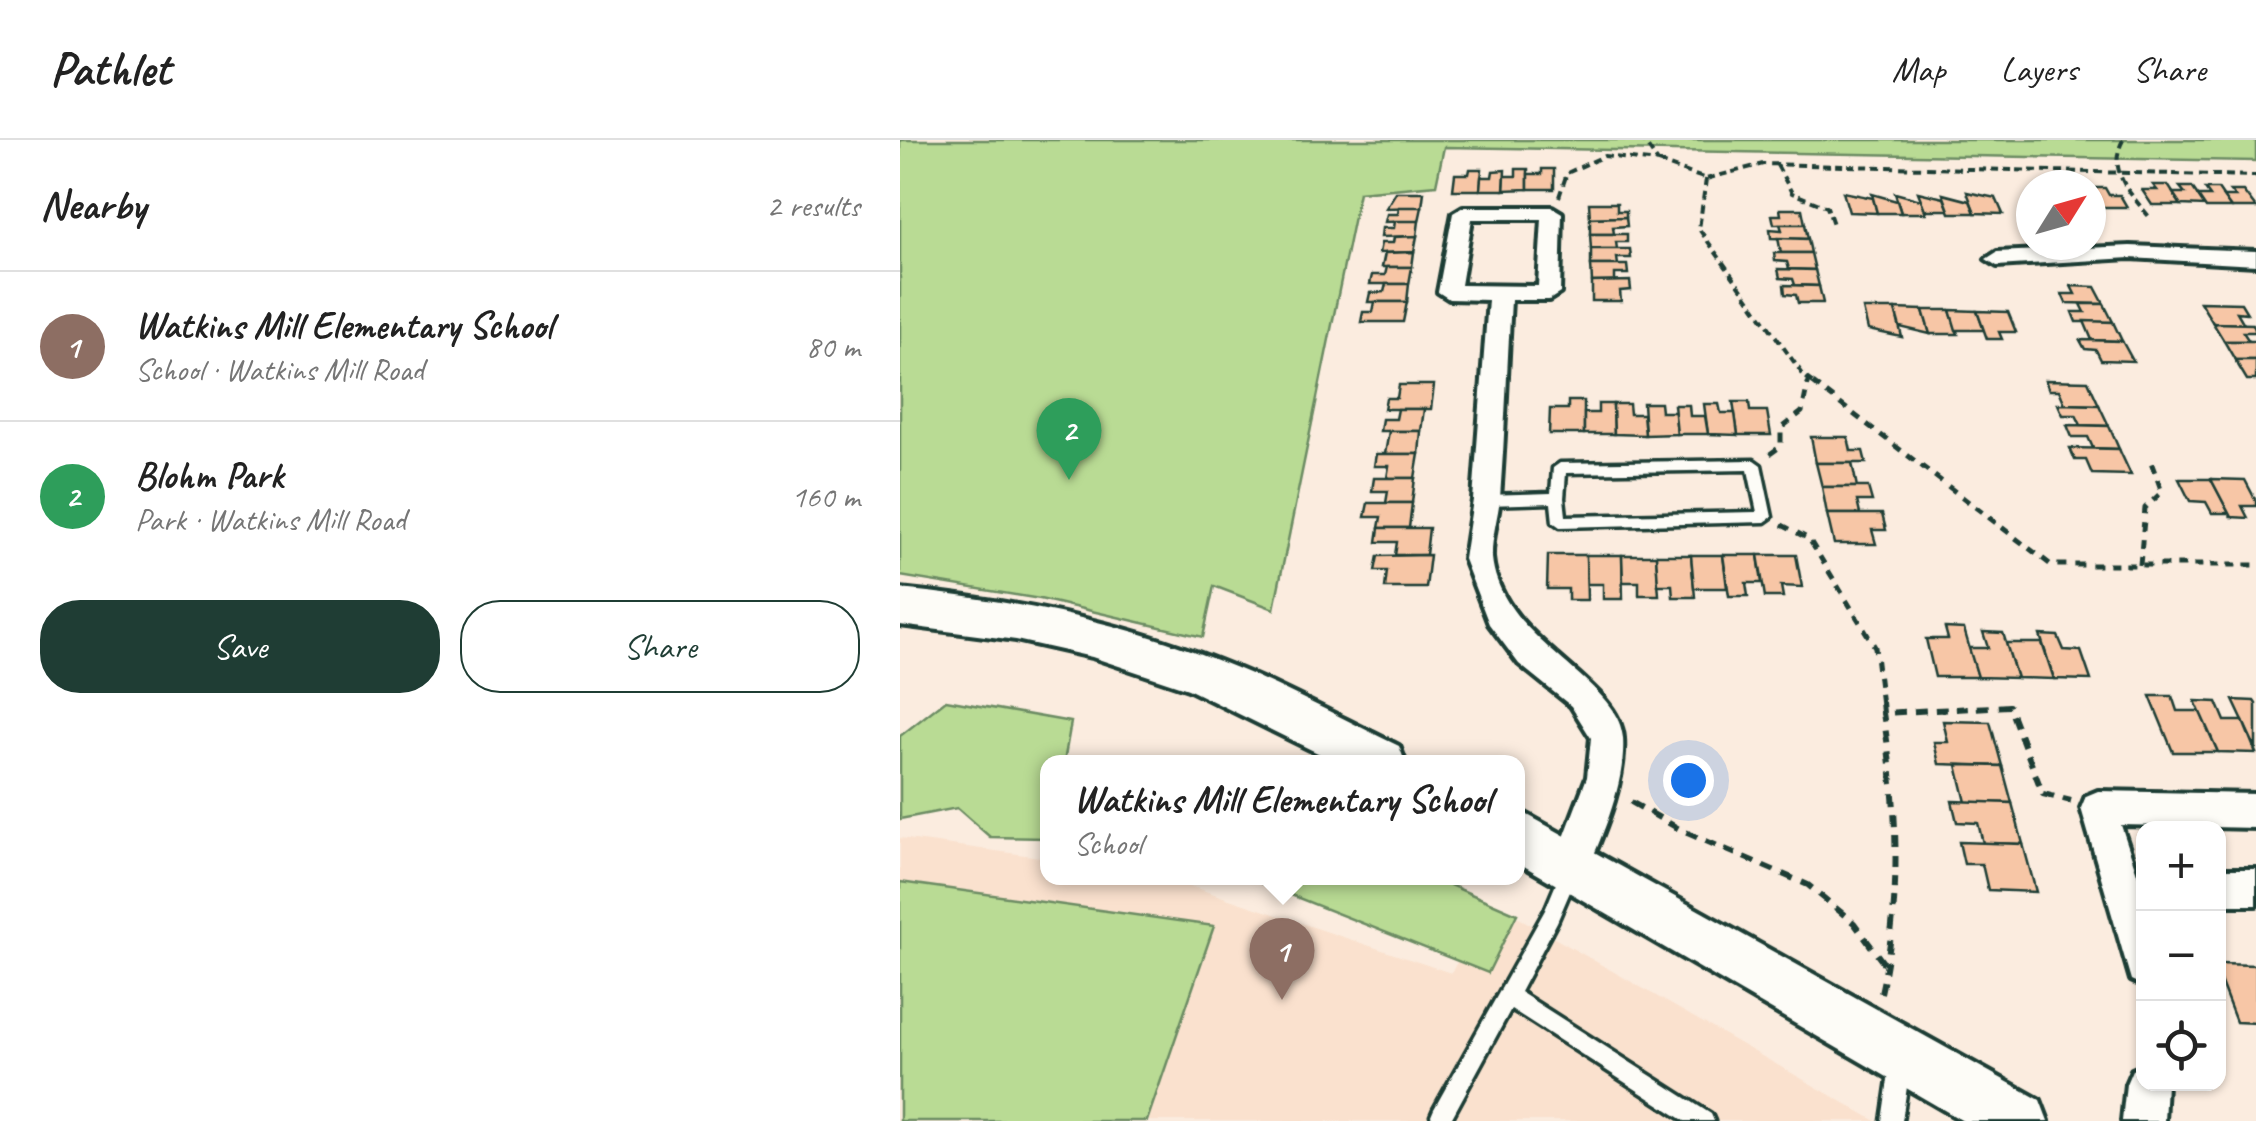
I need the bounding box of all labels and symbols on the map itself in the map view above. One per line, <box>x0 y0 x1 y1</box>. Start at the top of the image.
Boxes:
north arrow <box>2016 170 2106 260</box>
pin: 2 <box>1036 398 1102 480</box>
your location <box>1663 755 1714 806</box>
pin: 1 <box>1250 918 1314 1000</box>

